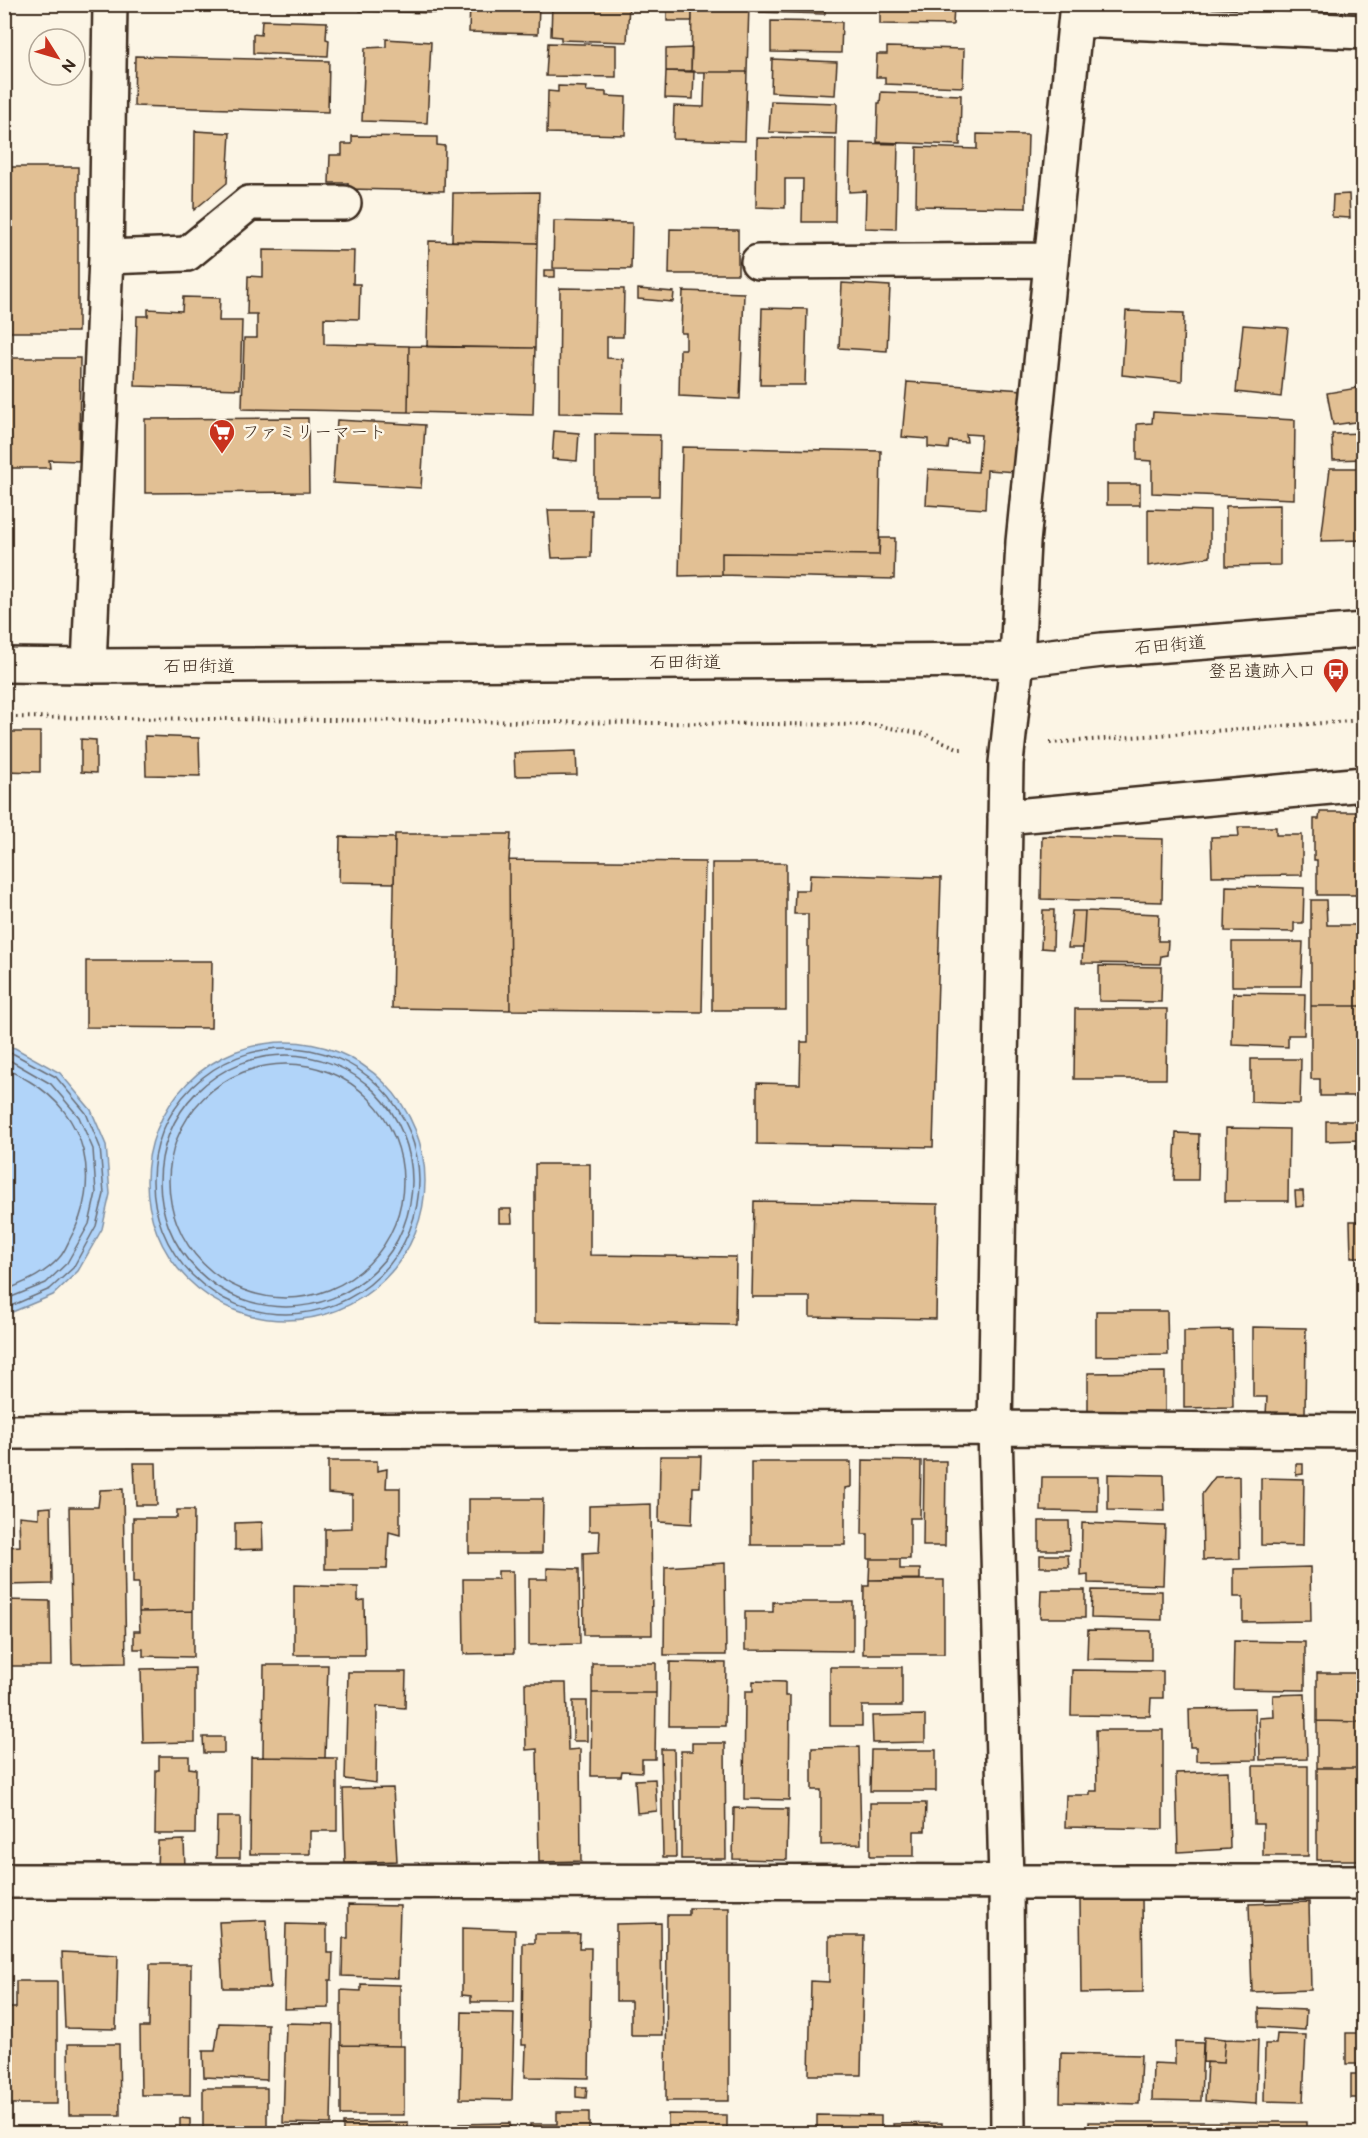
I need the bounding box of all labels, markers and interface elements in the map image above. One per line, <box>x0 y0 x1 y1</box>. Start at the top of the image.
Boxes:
north arrow <box>27 27 87 87</box>
text: N <box>57 55 79 76</box>
supermarket icon: ファミリーマート <box>207 417 237 455</box>
place label: ファミリーマート <box>242 422 386 443</box>
street label: 石田街道 <box>1133 632 1207 659</box>
street label: 石田街道 <box>649 652 721 673</box>
street label: 石田街道 <box>163 656 235 677</box>
bus stop icon: 登呂遺跡入口 <box>1321 656 1351 694</box>
place label: 登呂遺跡入口 <box>1208 661 1316 682</box>

